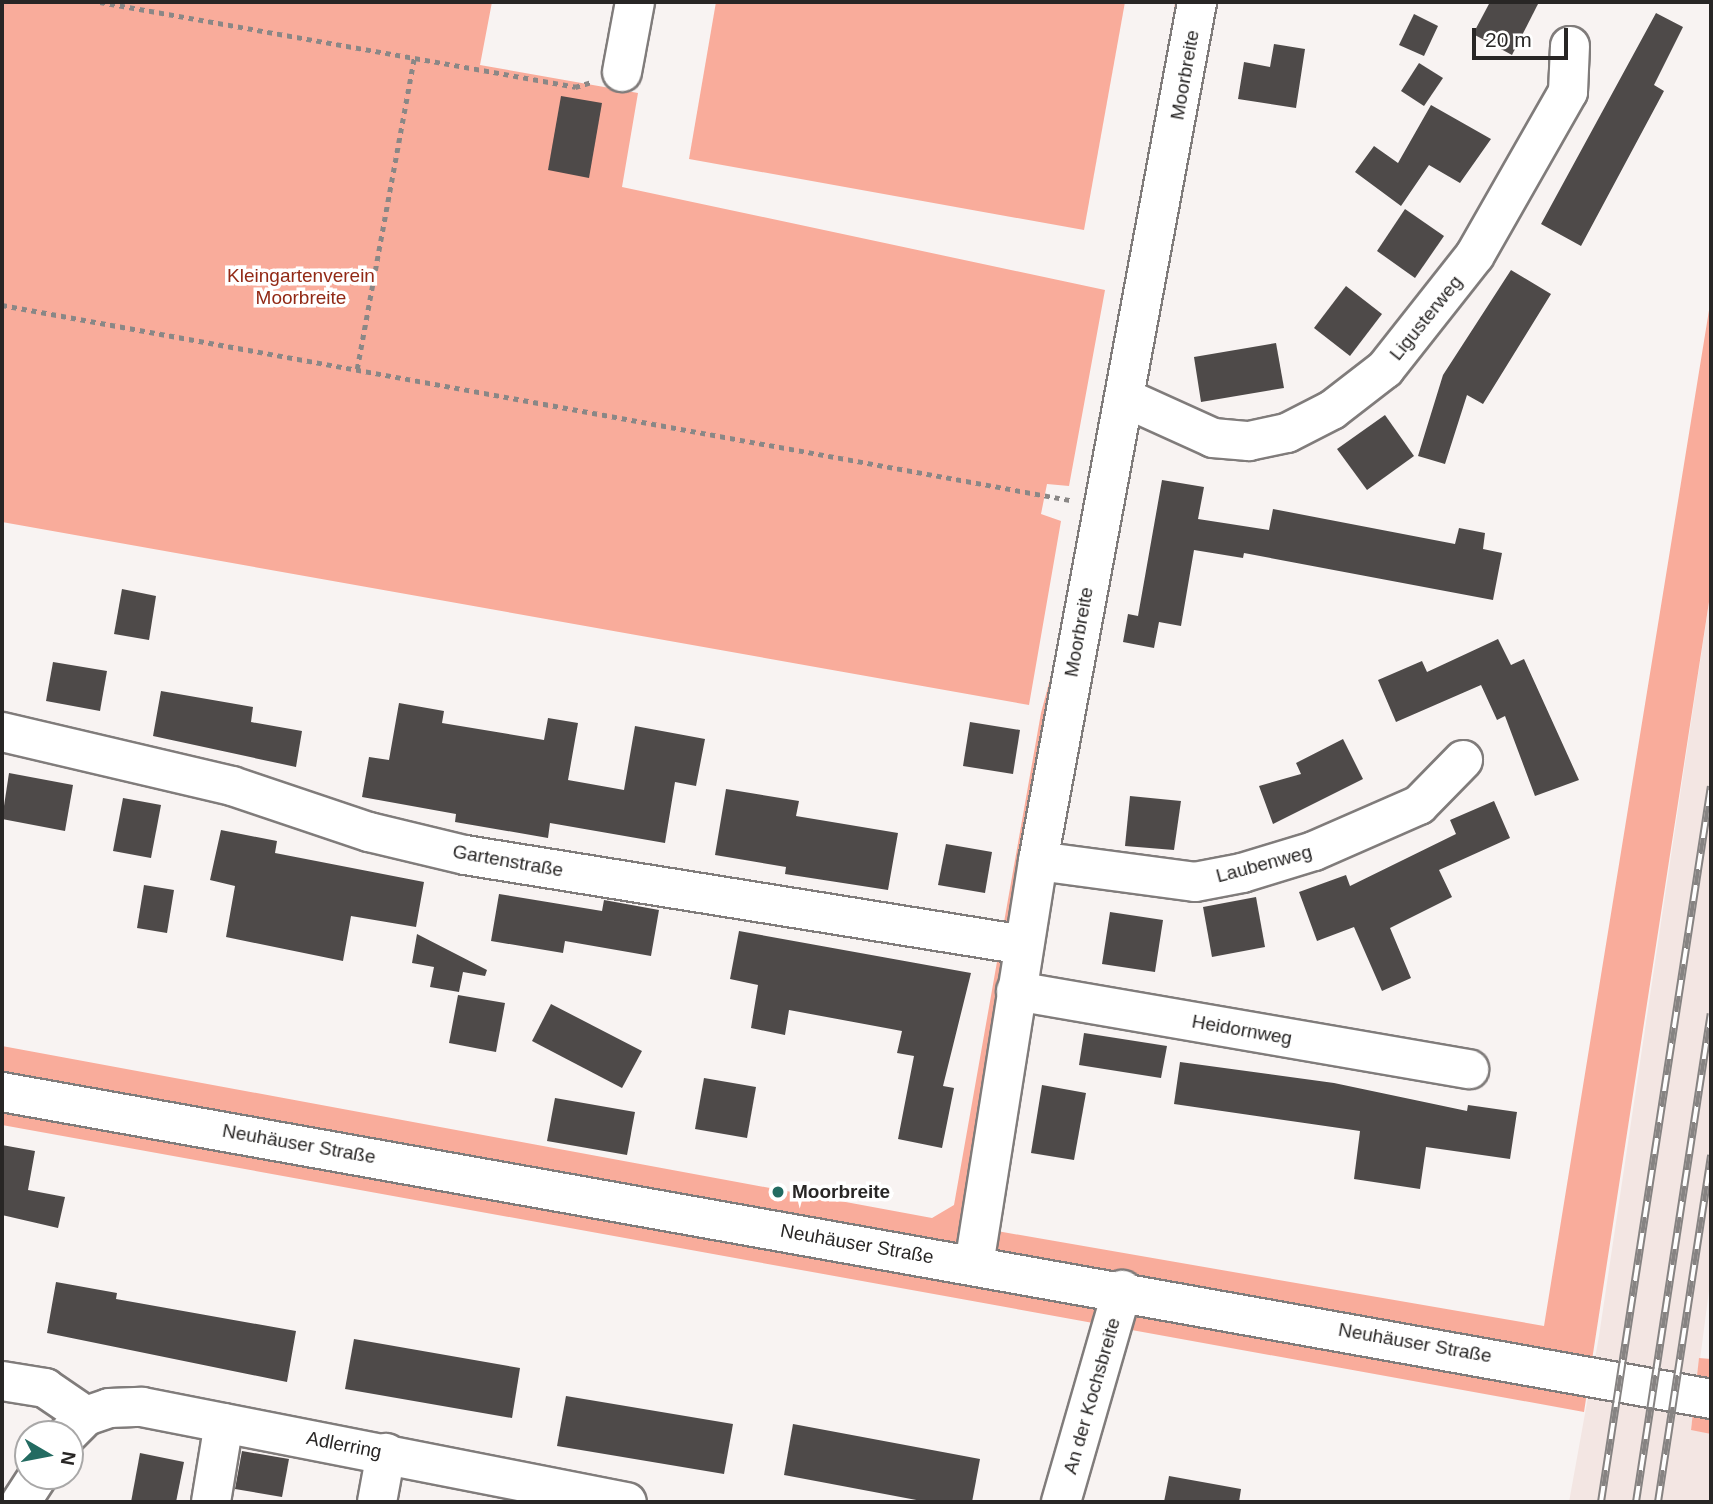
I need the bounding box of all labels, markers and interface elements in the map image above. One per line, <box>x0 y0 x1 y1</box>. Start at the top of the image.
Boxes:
scale bar <box>1475 14 1571 58</box>
street label: Moorbreite <box>1166 28 1204 122</box>
text: 20 m <box>1485 28 1532 51</box>
park label: Kleingartenverein Moorbreite <box>227 265 375 309</box>
street label: Ligusterweg <box>1385 271 1467 365</box>
street label: Moorbreite <box>1060 585 1098 679</box>
street label: Gartenstraße <box>451 840 565 882</box>
street label: Laubenweg <box>1214 840 1314 888</box>
street label: Heidornweg <box>1190 1010 1294 1050</box>
street label: Neuhäuser Straße <box>221 1119 377 1169</box>
place label: Moorbreite <box>792 1181 890 1203</box>
marker: Moorbreite <box>770 1184 786 1200</box>
street label: Neuhäuser Straße <box>779 1219 935 1269</box>
street label: An der Kochsbreite <box>1059 1315 1125 1477</box>
street label: Neuhäuser Straße <box>1337 1318 1493 1368</box>
north arrow <box>14 1420 84 1490</box>
street label: Adlerring <box>305 1427 383 1463</box>
text: N <box>57 1450 80 1467</box>

